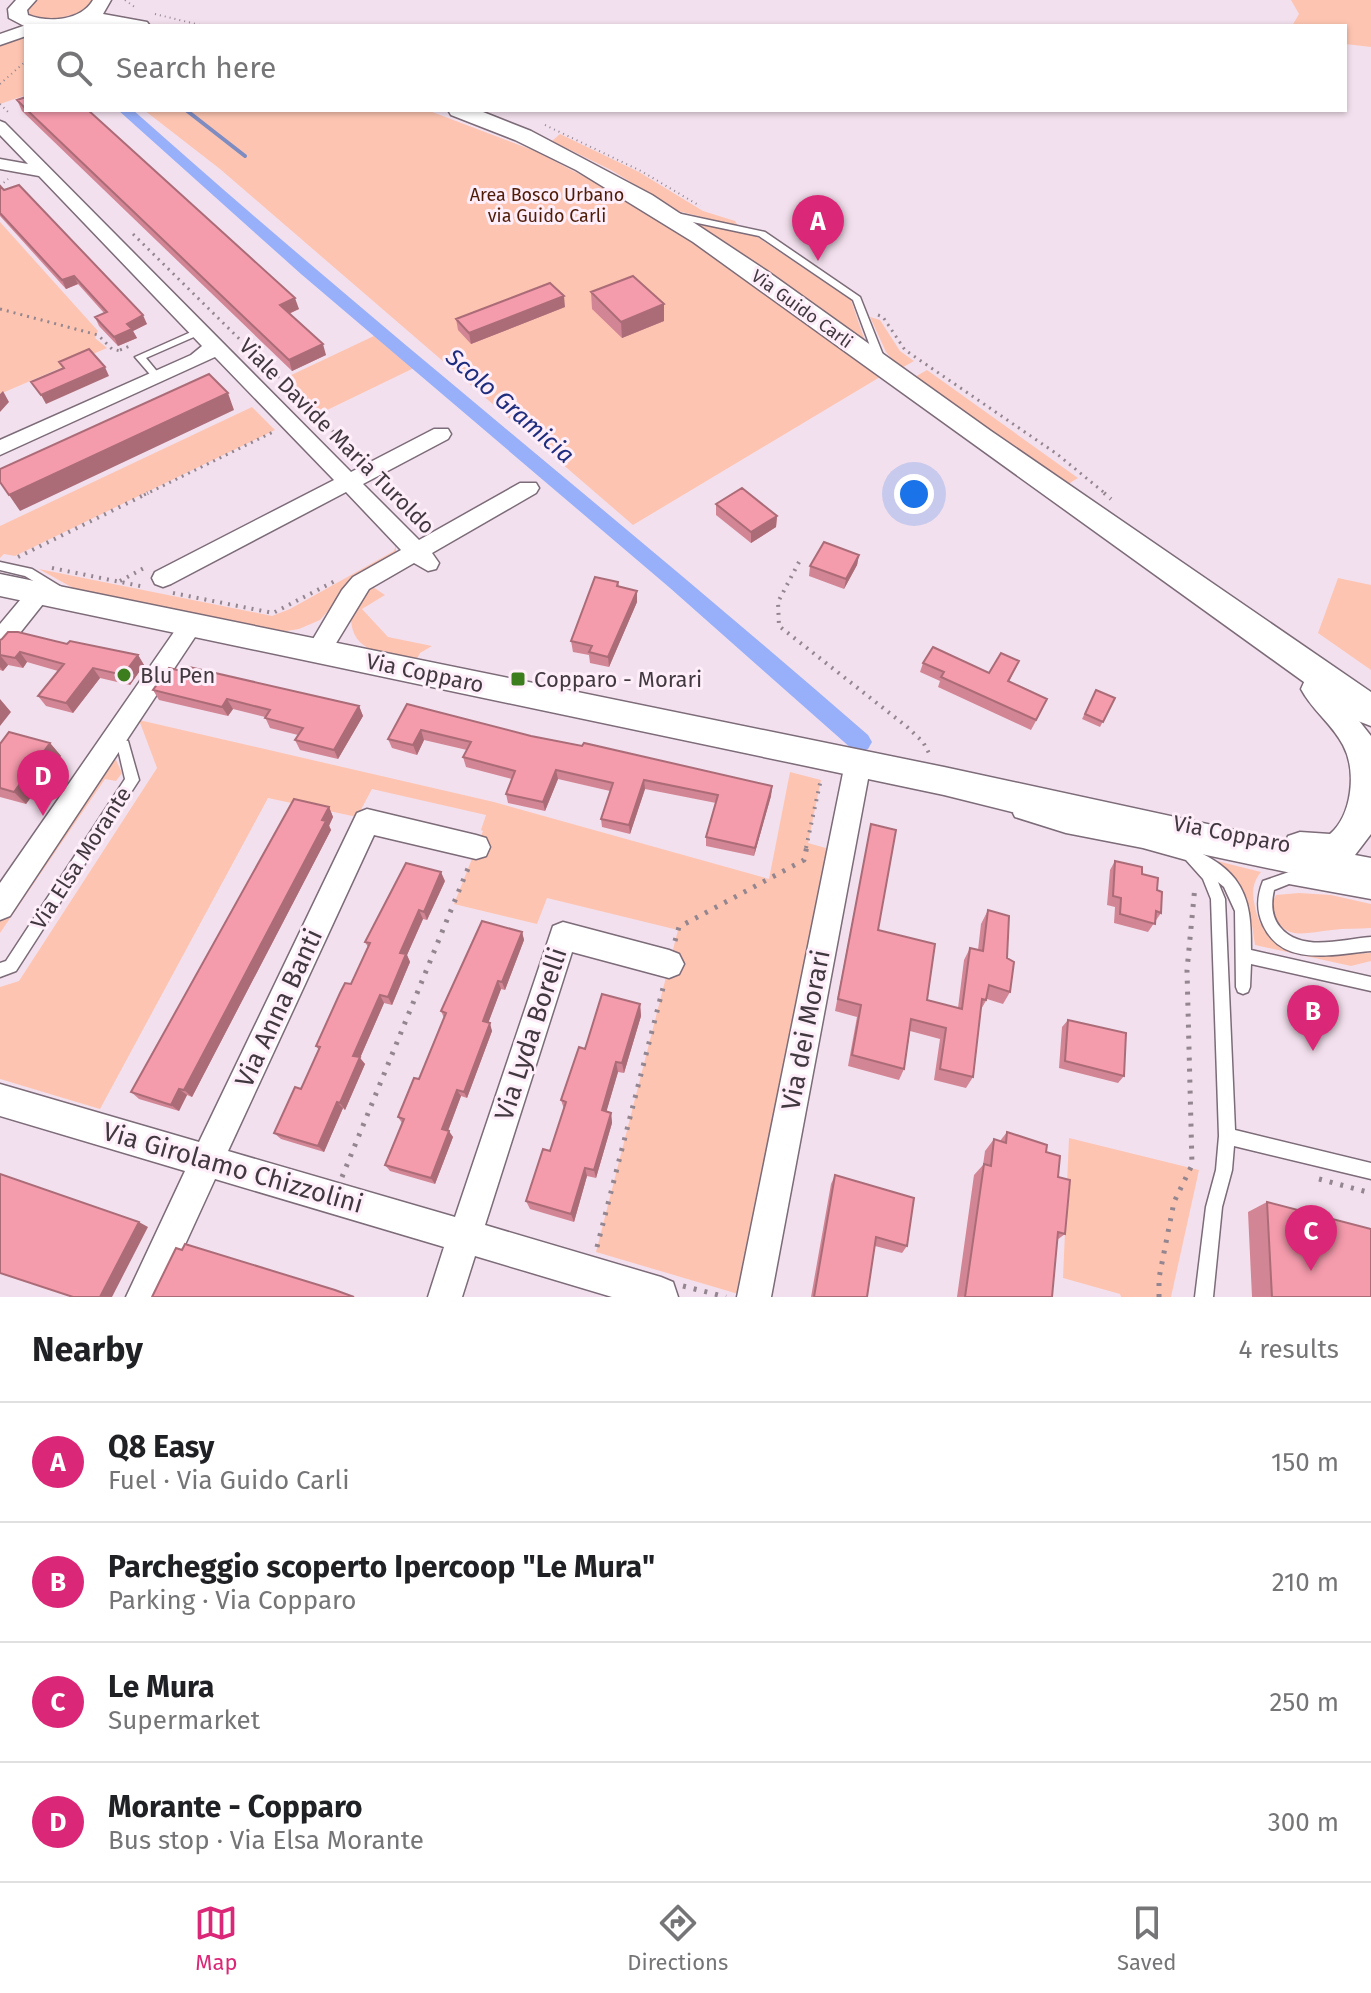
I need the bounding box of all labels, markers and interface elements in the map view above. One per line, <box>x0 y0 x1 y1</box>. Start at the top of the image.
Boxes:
search box <box>24 24 1347 112</box>
icon: search <box>52 46 96 90</box>
text: Search here <box>116 50 276 86</box>
park label: Area Bosco Urbano via Guido Carli <box>470 184 624 227</box>
pin: A <box>792 195 844 261</box>
street label: Via Guido Carli <box>747 265 857 353</box>
street label: Viale Davide Maria Turoldo <box>233 332 441 540</box>
water label: Scolo Gramicia <box>440 342 580 469</box>
your location <box>894 474 934 514</box>
street label: Via Copparo <box>364 647 486 699</box>
place label: Blu Pen <box>140 662 215 689</box>
marker: Blu Pen <box>115 666 133 684</box>
place label: Copparo - Morari <box>534 666 702 693</box>
marker: Copparo - Morari <box>509 670 527 688</box>
pin: D <box>17 750 69 816</box>
street label: Via Elsa Morante <box>25 782 137 934</box>
street label: Via Copparo <box>1171 809 1293 859</box>
street label: Via Anna Banti <box>229 924 329 1092</box>
street label: Via Lyda Borelli <box>488 944 574 1124</box>
street label: Via dei Morari <box>775 947 837 1113</box>
pin: B <box>1287 985 1339 1051</box>
street label: Via Girolamo Chizzolini <box>99 1116 367 1220</box>
pin: C <box>1285 1205 1337 1271</box>
text: Nearby <box>32 1329 143 1370</box>
text: 4 results <box>1238 1334 1339 1365</box>
text: Q8 Easy <box>108 1429 214 1465</box>
text: A <box>50 1447 66 1478</box>
text: 150 m <box>1271 1447 1339 1478</box>
text: Fuel · Via Guido Carli <box>108 1465 350 1496</box>
text: Parcheggio scoperto Ipercoop "Le Mura" <box>108 1549 655 1585</box>
text: B <box>50 1567 66 1598</box>
text: 210 m <box>1272 1567 1339 1598</box>
text: Parking · Via Copparo <box>108 1585 357 1616</box>
text: Le Mura <box>108 1669 214 1705</box>
text: C <box>51 1687 65 1718</box>
text: 250 m <box>1269 1687 1339 1718</box>
text: Supermarket <box>108 1705 260 1736</box>
text: Morante - Copparo <box>108 1789 363 1825</box>
text: D <box>50 1807 66 1838</box>
text: 300 m <box>1268 1807 1339 1838</box>
text: Bus stop · Via Elsa Morante <box>108 1825 424 1856</box>
tab: Map <box>194 1901 238 1976</box>
tab: Directions <box>627 1901 728 1976</box>
tab: Saved <box>1117 1901 1177 1976</box>

